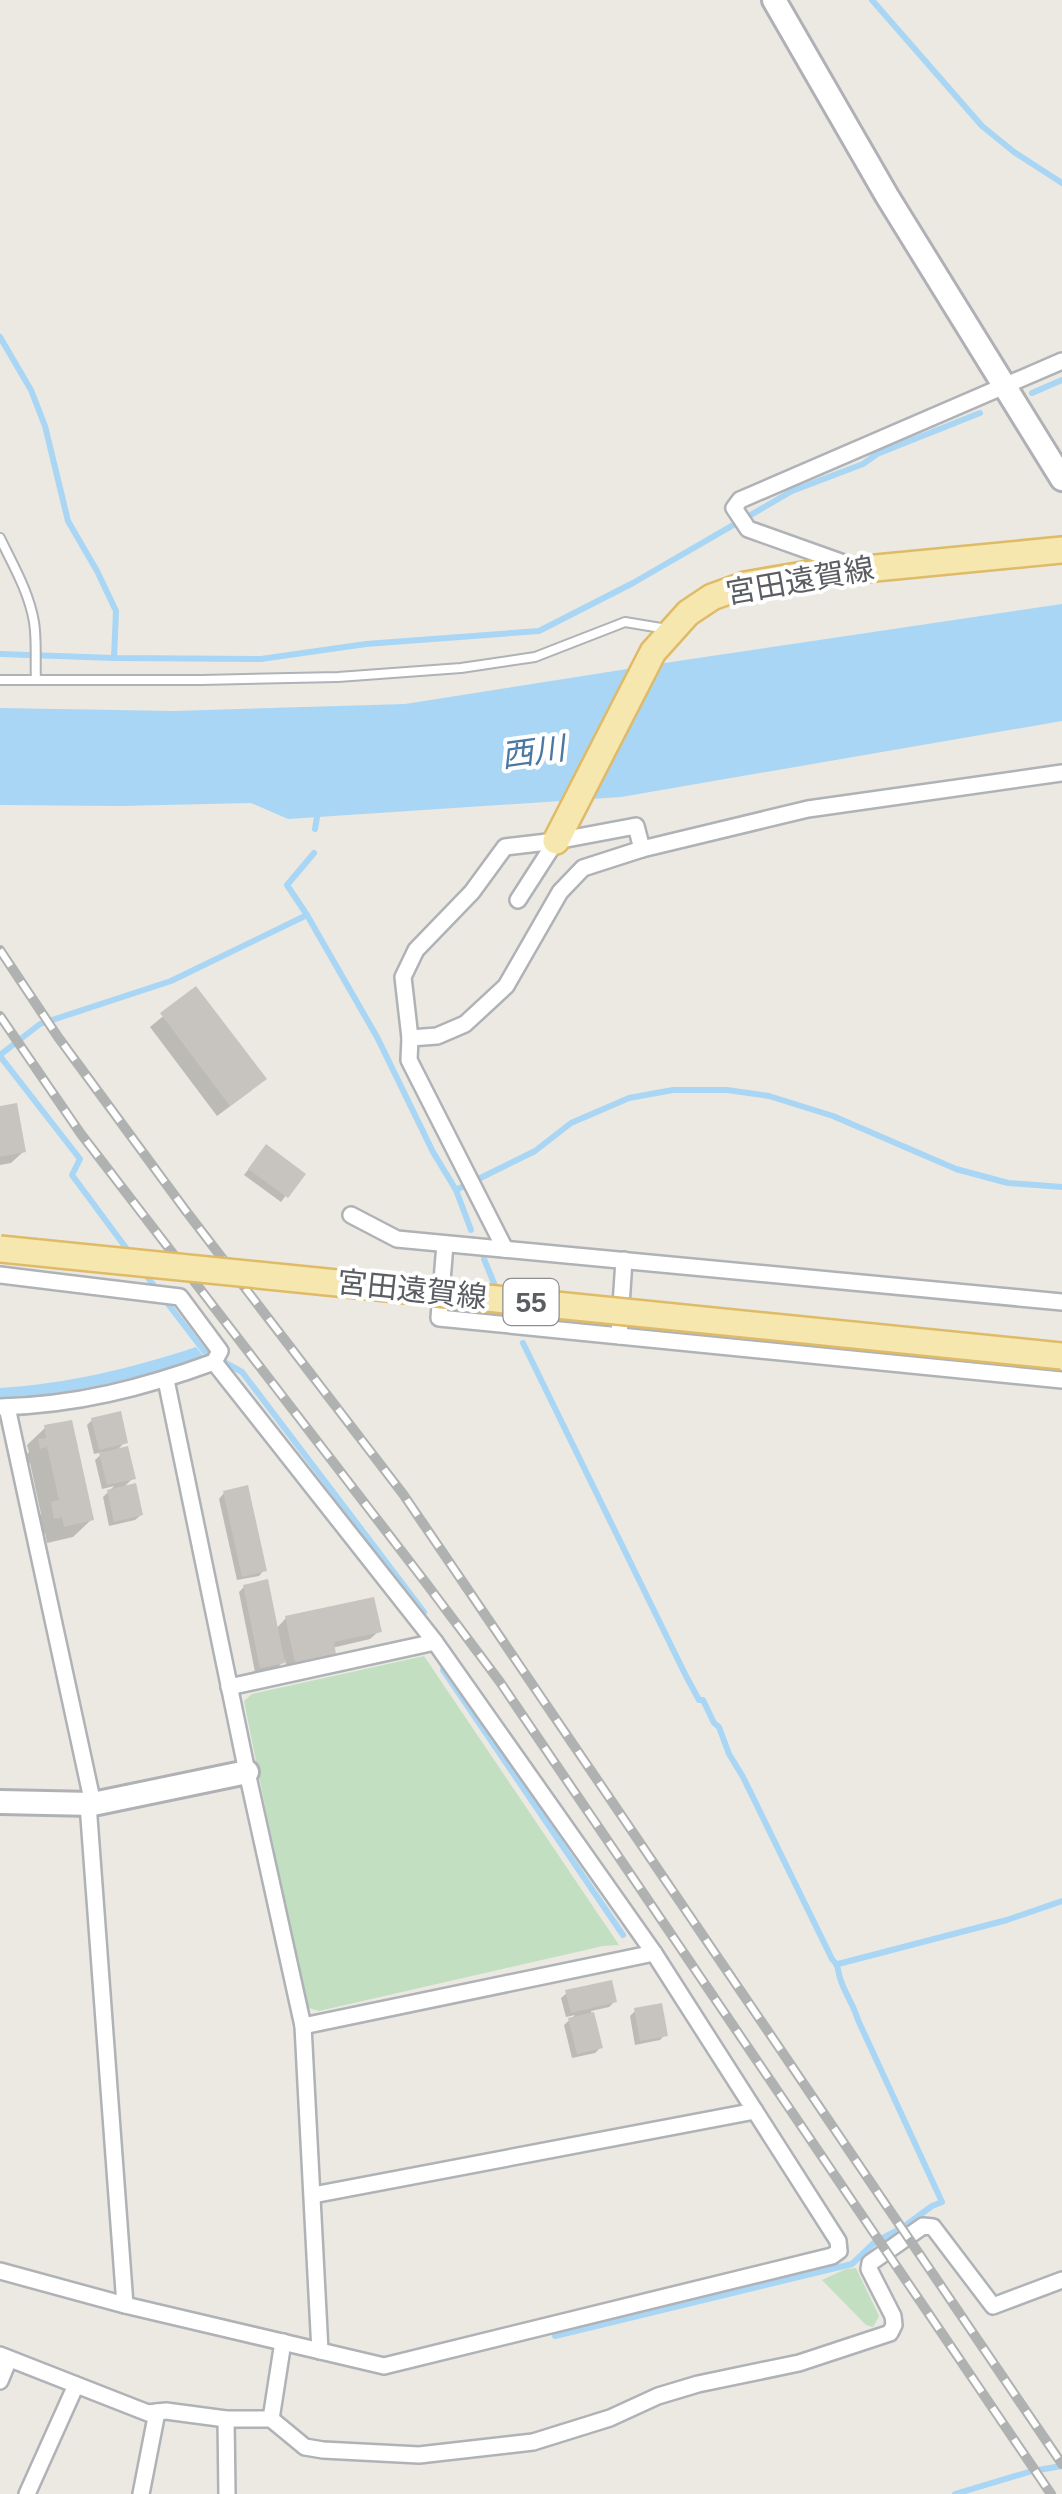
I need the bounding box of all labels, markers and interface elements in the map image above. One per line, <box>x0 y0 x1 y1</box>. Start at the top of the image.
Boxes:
street label: 宮田遠賀線 <box>723 551 877 610</box>
water label: 西川 <box>499 729 570 774</box>
street label: 宮田遠賀線 <box>336 1265 488 1314</box>
road number: 55 <box>504 1279 558 1325</box>

